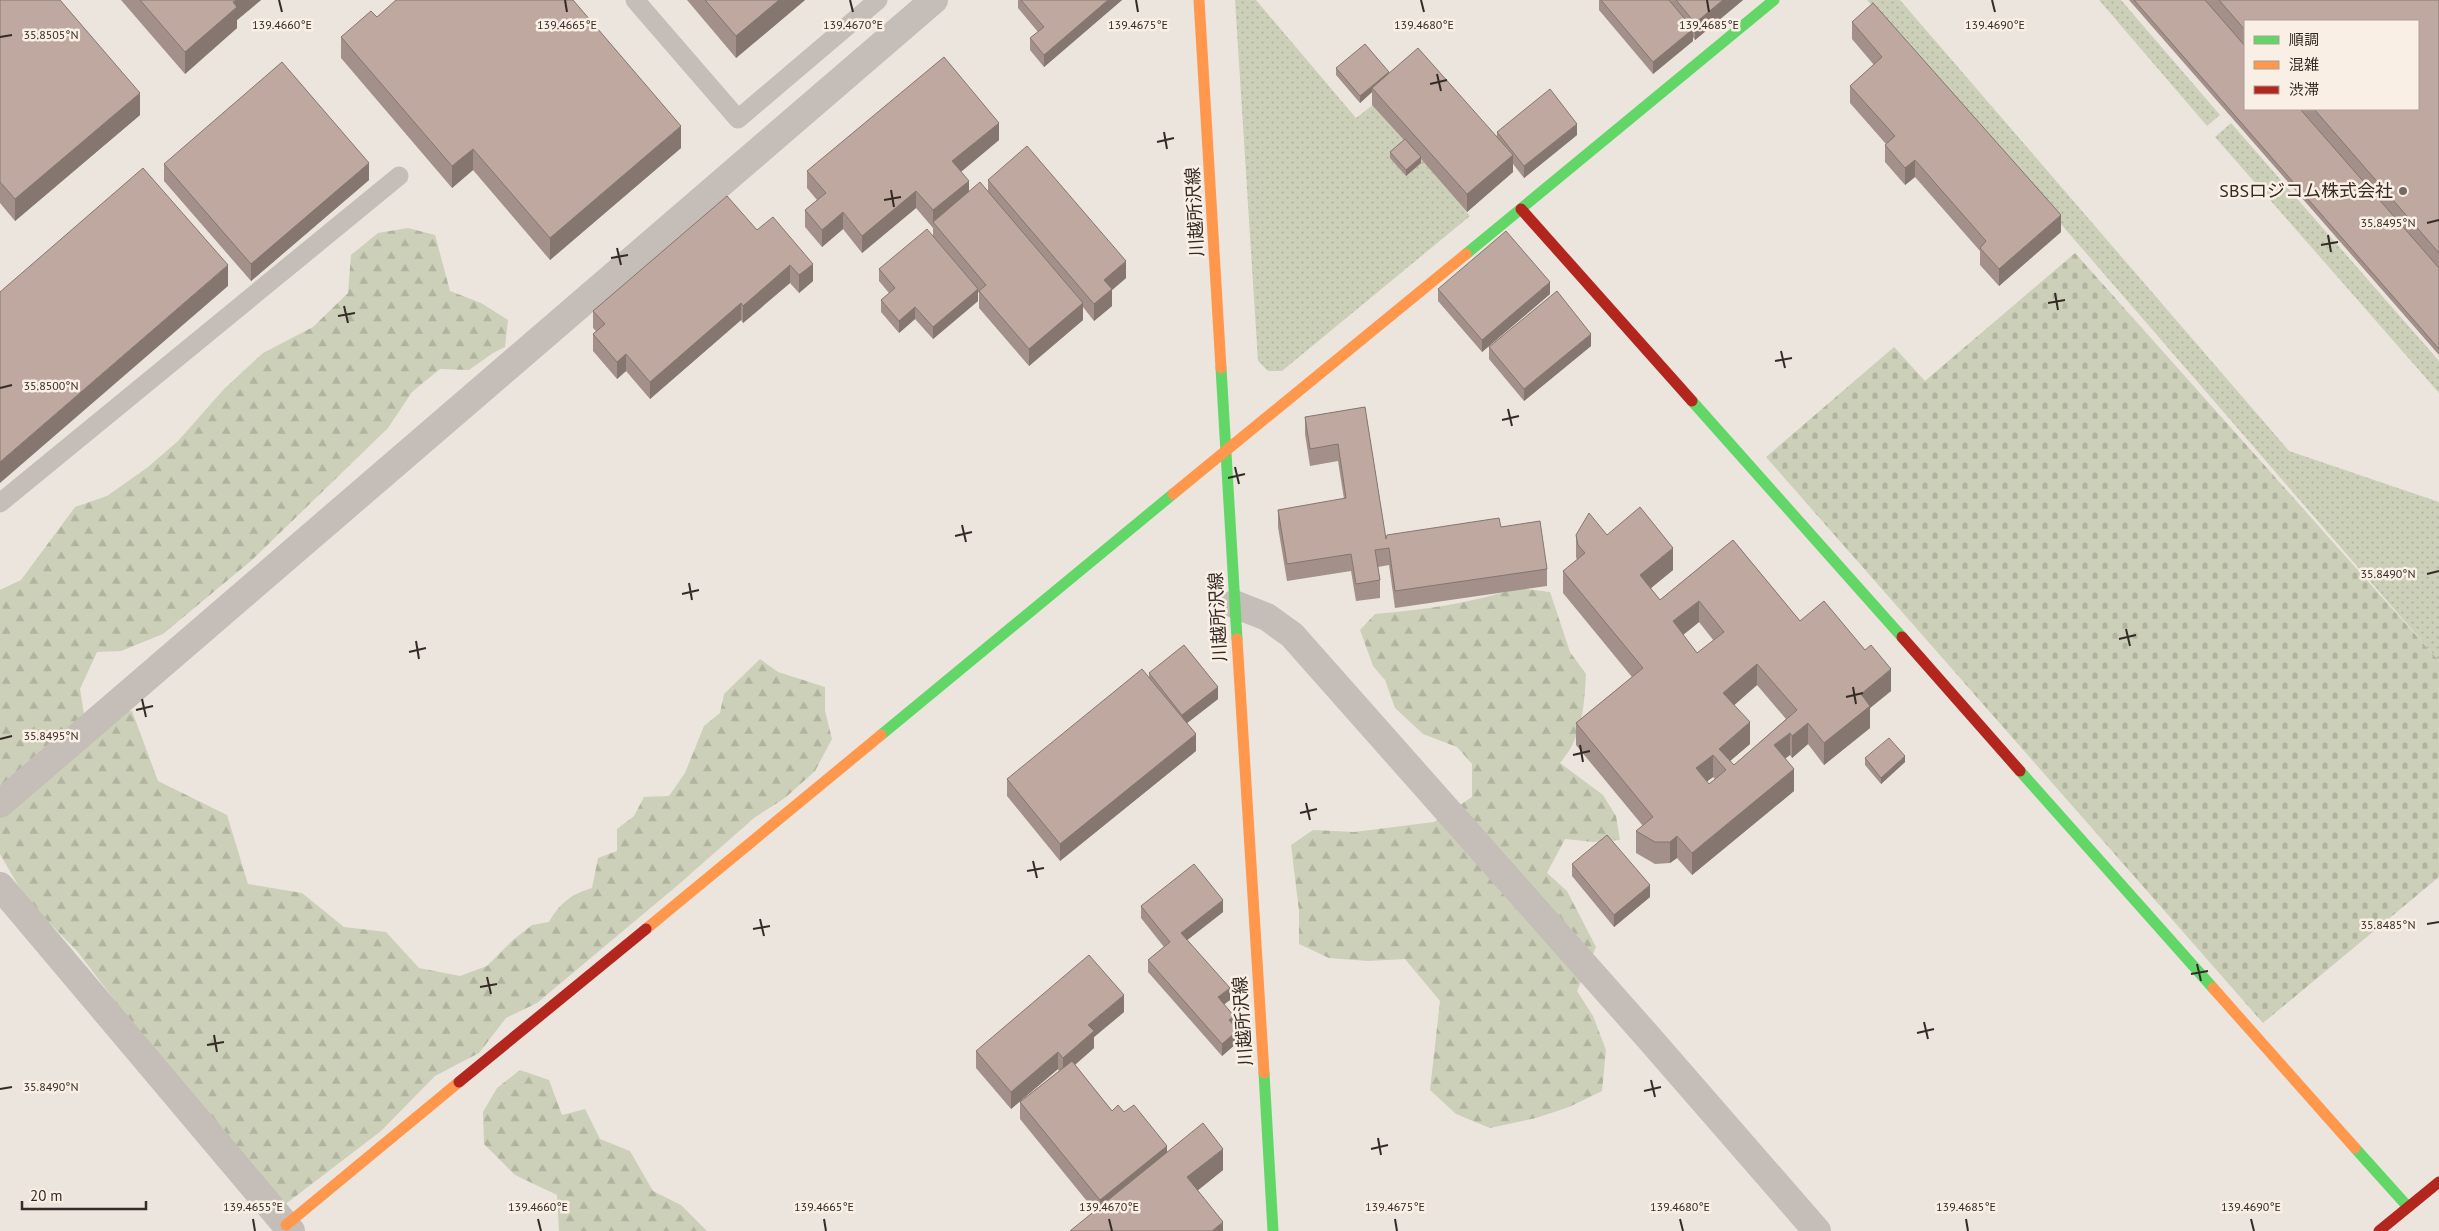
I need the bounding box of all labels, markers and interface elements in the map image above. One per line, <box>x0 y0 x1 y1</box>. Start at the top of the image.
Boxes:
text: 139.4660°E <box>252 17 312 32</box>
text: 139.4665°E <box>537 17 597 32</box>
text: 139.4670°E <box>823 17 883 32</box>
text: 139.4675°E <box>1108 17 1168 32</box>
text: 139.4680°E <box>1394 17 1454 32</box>
text: 139.4685°E <box>1679 17 1739 32</box>
text: 139.4690°E <box>1965 17 2025 32</box>
legend <box>2244 20 2419 110</box>
text: 35.8505°N <box>24 27 78 42</box>
text: 順調 <box>2289 30 2319 49</box>
text: 混雑 <box>2289 55 2319 74</box>
text: 渋滞 <box>2289 80 2319 99</box>
street label: 川越所沢線 <box>1181 166 1208 258</box>
place label: SBSロジコム株式会社 <box>2219 179 2393 202</box>
marker: SBSロジコム株式会社 <box>2397 185 2409 197</box>
text: 35.8495°N <box>2361 215 2415 230</box>
text: 35.8500°N <box>24 378 78 393</box>
text: 35.8490°N <box>2361 566 2415 581</box>
street label: 川越所沢線 <box>1204 571 1231 663</box>
text: 35.8495°N <box>24 728 78 743</box>
text: 35.8485°N <box>2361 917 2415 932</box>
street label: 川越所沢線 <box>1228 975 1257 1067</box>
text: 35.8490°N <box>24 1079 78 1094</box>
scale bar <box>22 1178 146 1210</box>
text: 20 m <box>30 1186 63 1205</box>
text: 139.4655°E <box>223 1199 283 1214</box>
text: 139.4660°E <box>508 1199 568 1214</box>
text: 139.4665°E <box>794 1199 854 1214</box>
text: 139.4670°E <box>1079 1199 1139 1214</box>
text: 139.4675°E <box>1365 1199 1425 1214</box>
text: 139.4680°E <box>1650 1199 1710 1214</box>
text: 139.4685°E <box>1936 1199 1996 1214</box>
text: 139.4690°E <box>2221 1199 2281 1214</box>

